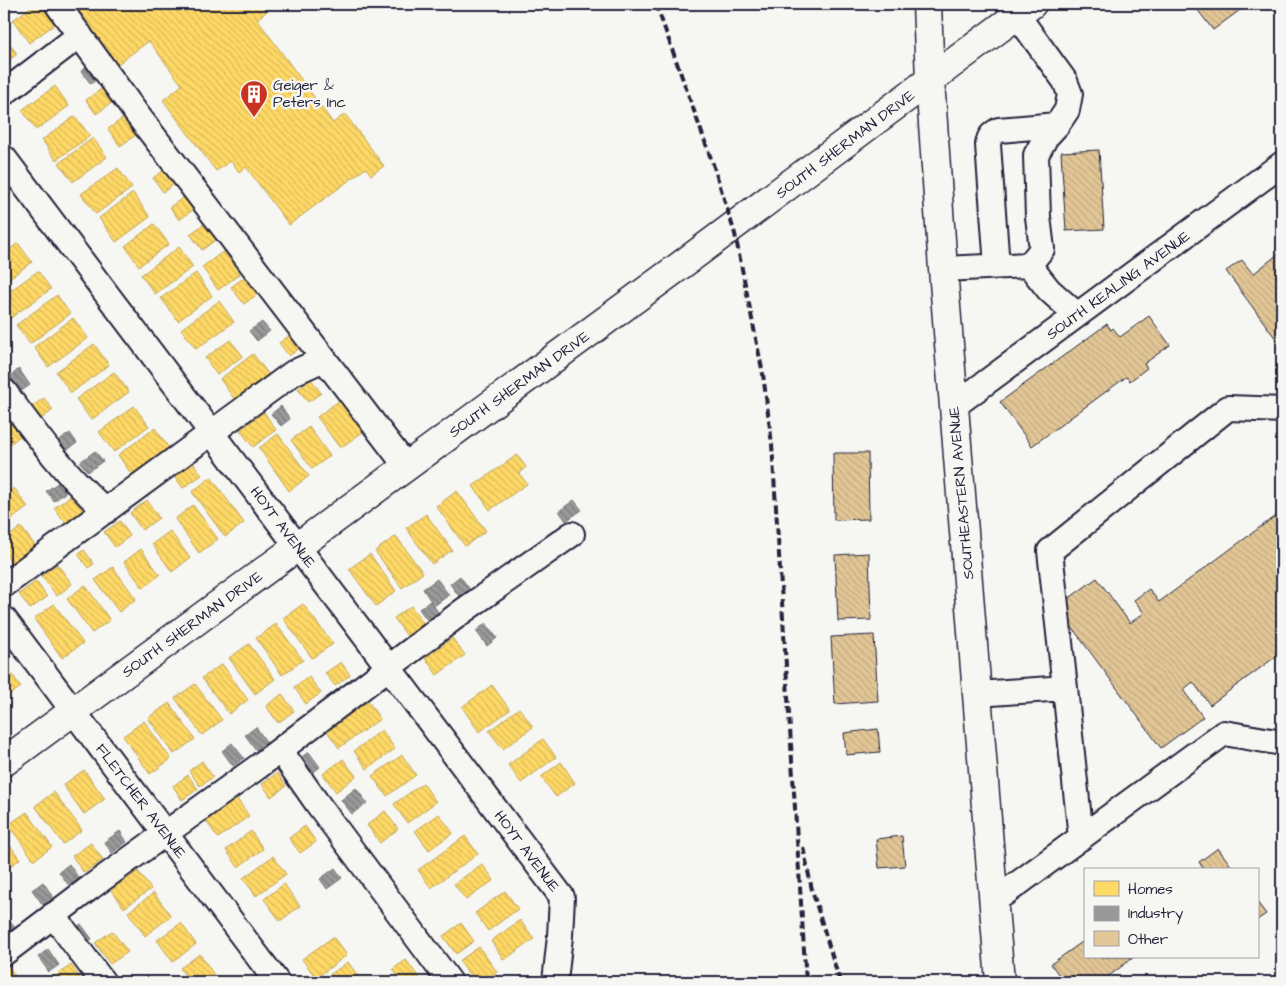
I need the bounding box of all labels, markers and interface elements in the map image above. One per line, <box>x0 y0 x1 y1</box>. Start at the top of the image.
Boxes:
place label: Geiger & Peters Inc <box>273 75 346 113</box>
building icon: Geiger & Peters Inc <box>239 79 269 118</box>
street label: SOUTH SHERMAN DRIVE <box>771 85 919 204</box>
street label: SOUTH KEALING AVENUE <box>1042 226 1195 345</box>
street label: SOUTH SHERMAN DRIVE <box>445 326 594 443</box>
street label: SOUTHEASTERN AVENUE <box>943 405 980 580</box>
street label: HOYT AVENUE <box>245 482 320 572</box>
street label: SOUTH SHERMAN DRIVE <box>118 566 267 683</box>
street label: FLETCHER AVENUE <box>90 740 191 863</box>
street label: HOYT AVENUE <box>489 806 564 896</box>
legend <box>1084 868 1258 958</box>
text: Homes <box>1128 879 1173 900</box>
text: Industry <box>1128 903 1183 925</box>
text: Other <box>1128 929 1168 950</box>

